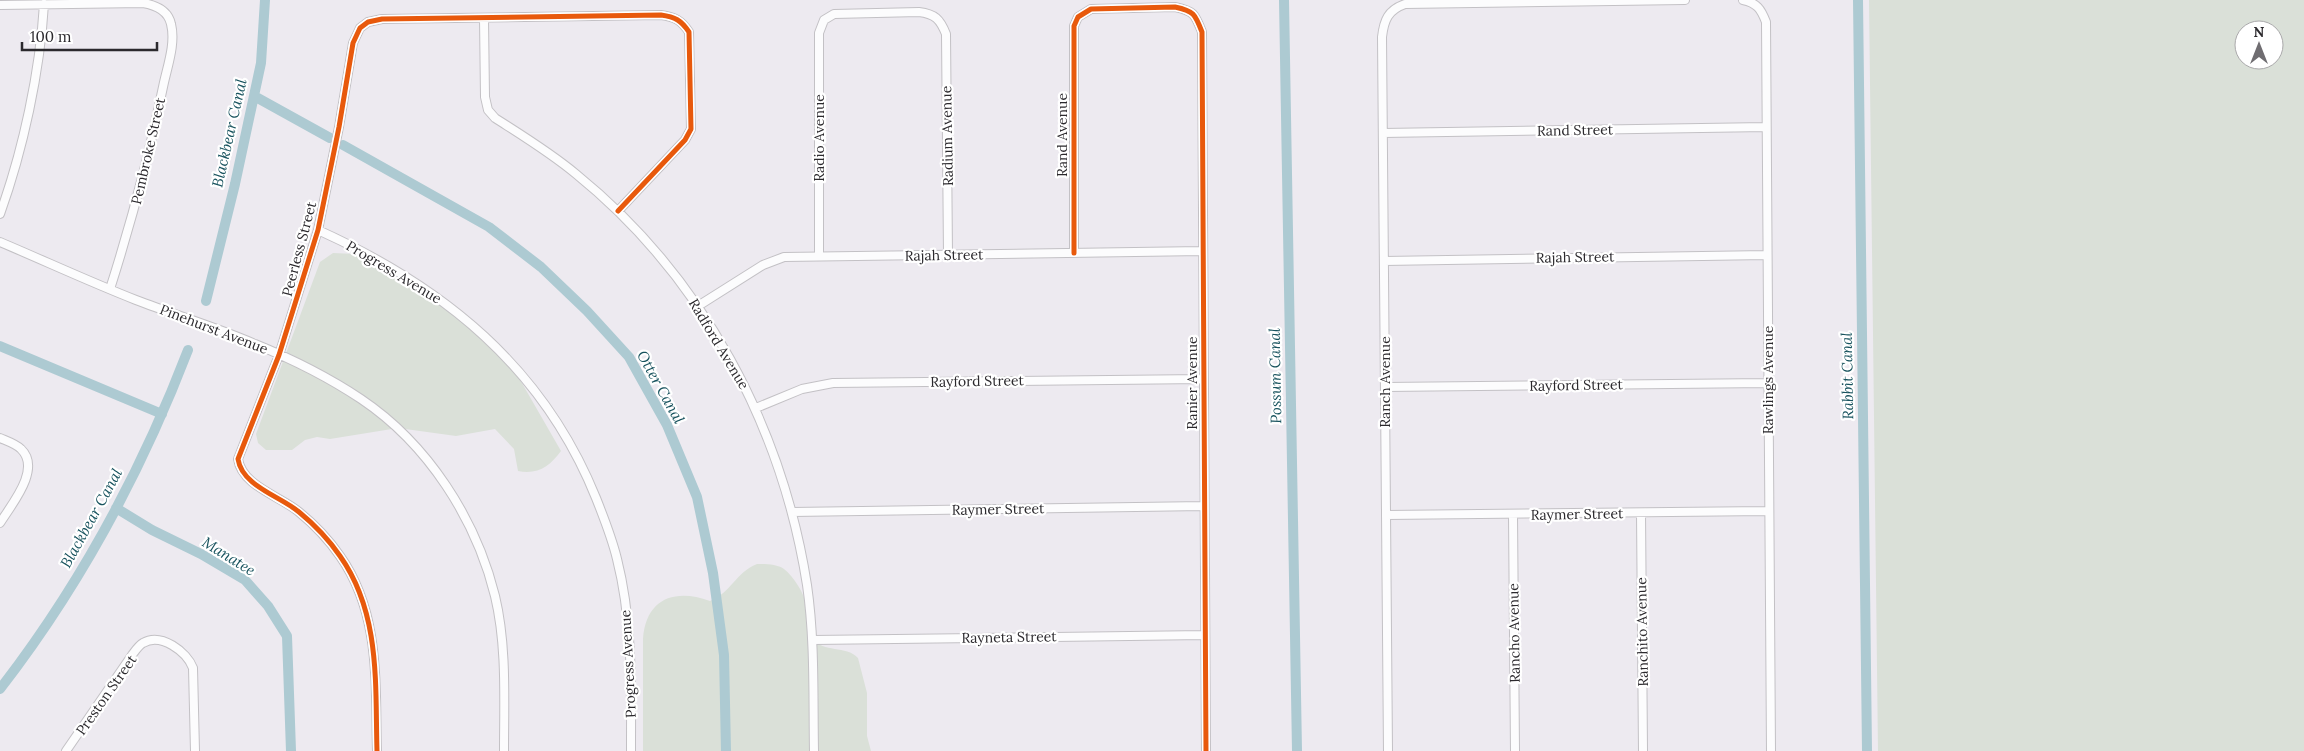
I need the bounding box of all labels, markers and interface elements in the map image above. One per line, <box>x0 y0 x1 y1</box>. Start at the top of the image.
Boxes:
scale bar <box>22 20 158 52</box>
north arrow <box>2234 20 2284 70</box>
text: N <box>2254 23 2265 41</box>
text: 100 m <box>30 27 71 46</box>
water label: Blackbear Canal <box>207 76 251 189</box>
street label: Radium Avenue <box>937 85 957 186</box>
street label: Rand Avenue <box>1053 93 1071 177</box>
street label: Radio Avenue <box>810 94 828 182</box>
street label: Pembroke Street <box>127 95 169 206</box>
street label: Rand Street <box>1537 120 1614 140</box>
street label: Peerless Street <box>278 199 320 298</box>
street label: Progress Avenue <box>343 236 445 308</box>
street label: Rajah Street <box>905 245 984 265</box>
street label: Rajah Street <box>1536 247 1615 267</box>
street label: Radford Avenue <box>685 295 753 393</box>
street label: Pinehurst Avenue <box>157 300 271 358</box>
street label: Rawlings Avenue <box>1759 325 1777 434</box>
water label: Possum Canal <box>1265 327 1285 424</box>
water label: Rabbit Canal <box>1837 331 1857 420</box>
street label: Ranier Avenue <box>1183 336 1201 430</box>
street label: Ranch Avenue <box>1376 336 1394 428</box>
water label: Otter Canal <box>633 347 689 428</box>
street label: Rayford Street <box>930 371 1025 391</box>
street label: Rayford Street <box>1529 375 1624 395</box>
water label: Blackbear Canal <box>56 464 126 571</box>
street label: Raymer Street <box>951 499 1045 519</box>
street label: Raymer Street <box>1530 504 1624 524</box>
water label: Manatee <box>199 532 259 580</box>
street label: Ranchito Avenue <box>1632 577 1652 687</box>
street label: Rancho Avenue <box>1504 583 1524 683</box>
street label: Progress Avenue <box>616 609 640 718</box>
street label: Rayneta Street <box>961 627 1057 647</box>
street label: Preston Street <box>72 651 141 739</box>

